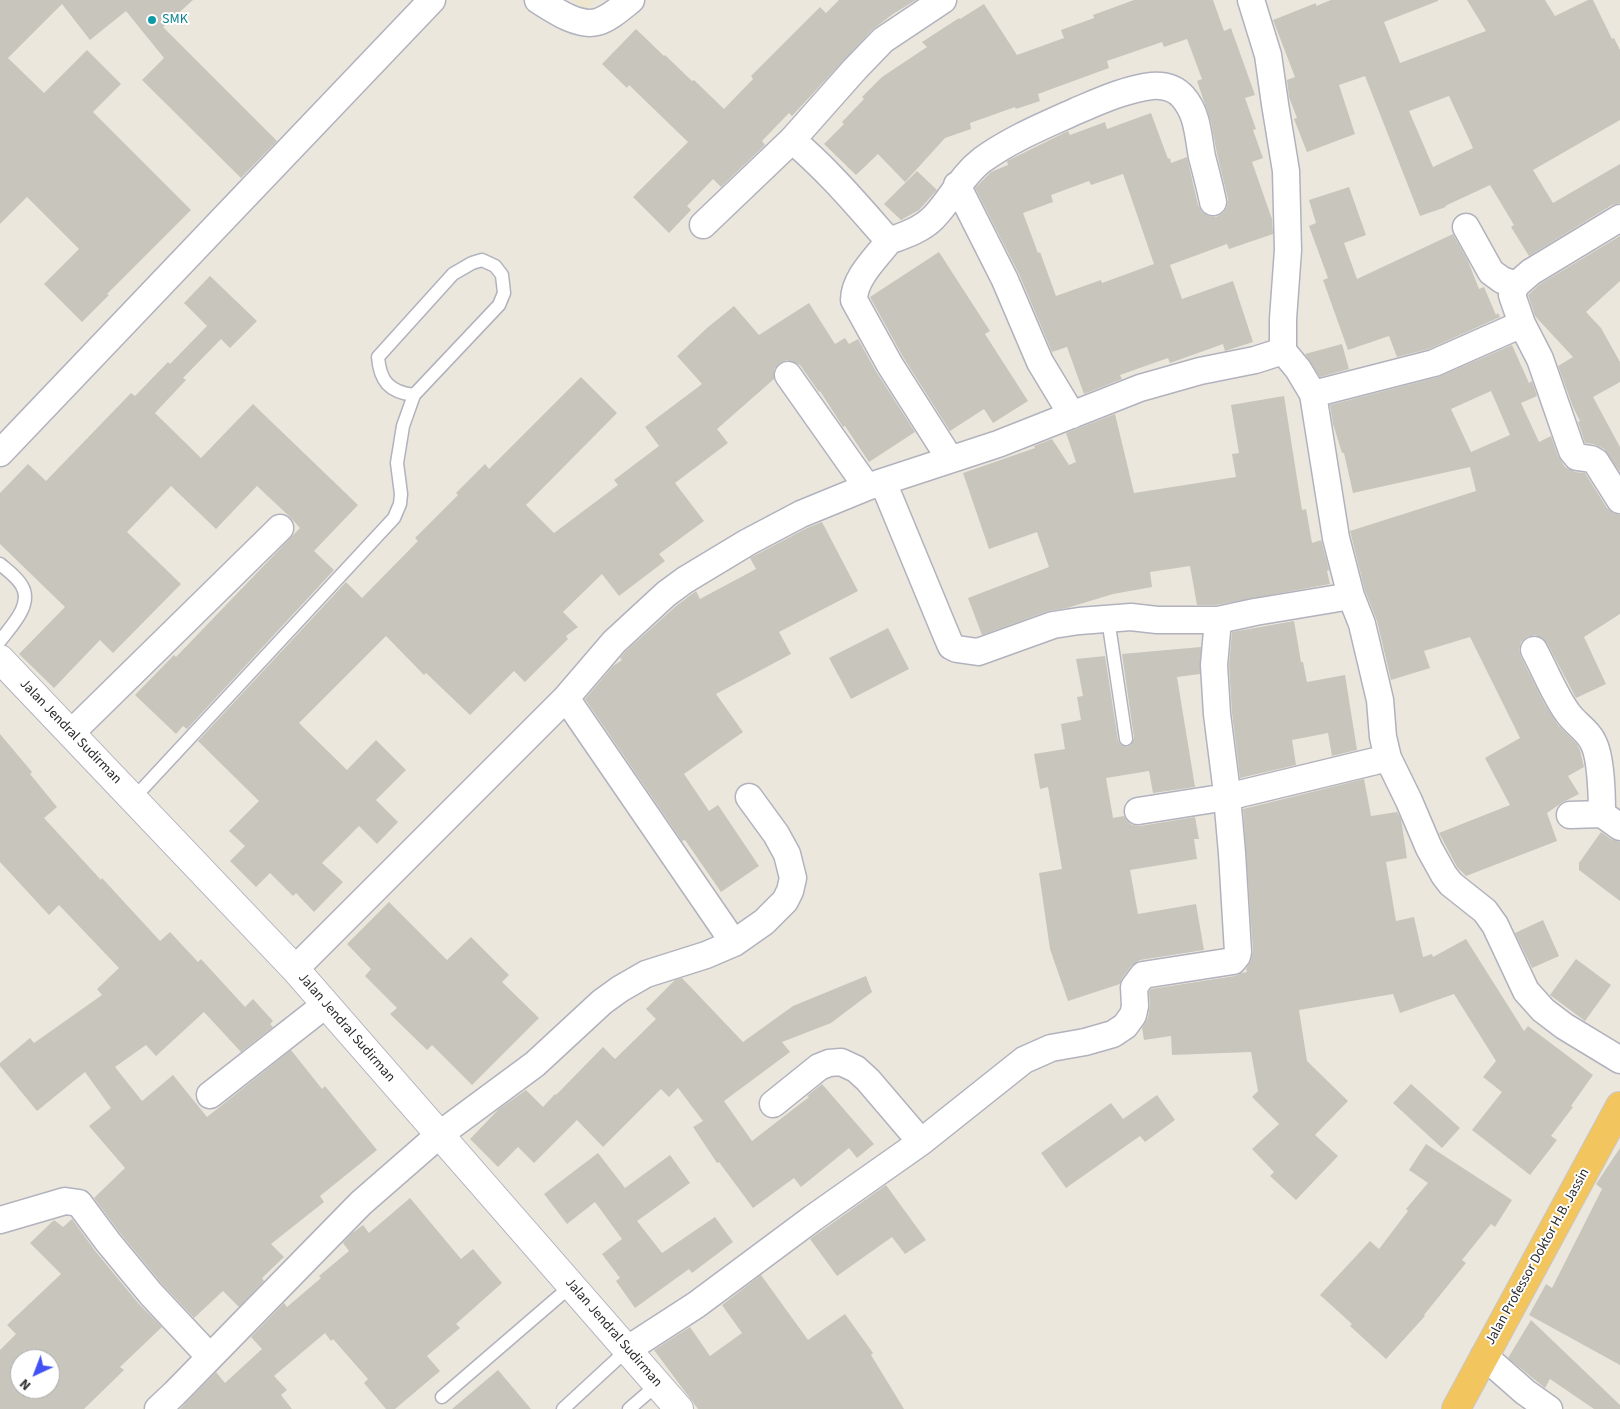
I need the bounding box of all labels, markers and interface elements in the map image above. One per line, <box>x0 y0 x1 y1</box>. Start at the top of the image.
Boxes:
place label: SMK <box>162 12 188 28</box>
marker: SMK <box>146 14 158 26</box>
street label: Jalan Jendral Sudirman <box>16 676 124 788</box>
street label: Jalan Jendral Sudirman <box>294 970 398 1086</box>
street label: Jalan Professor Doktor H.B. Jassin <box>1482 1166 1594 1348</box>
street label: Jalan Jendral Sudirman <box>561 1275 665 1391</box>
north arrow <box>10 1349 60 1399</box>
text: N <box>15 1374 36 1395</box>

